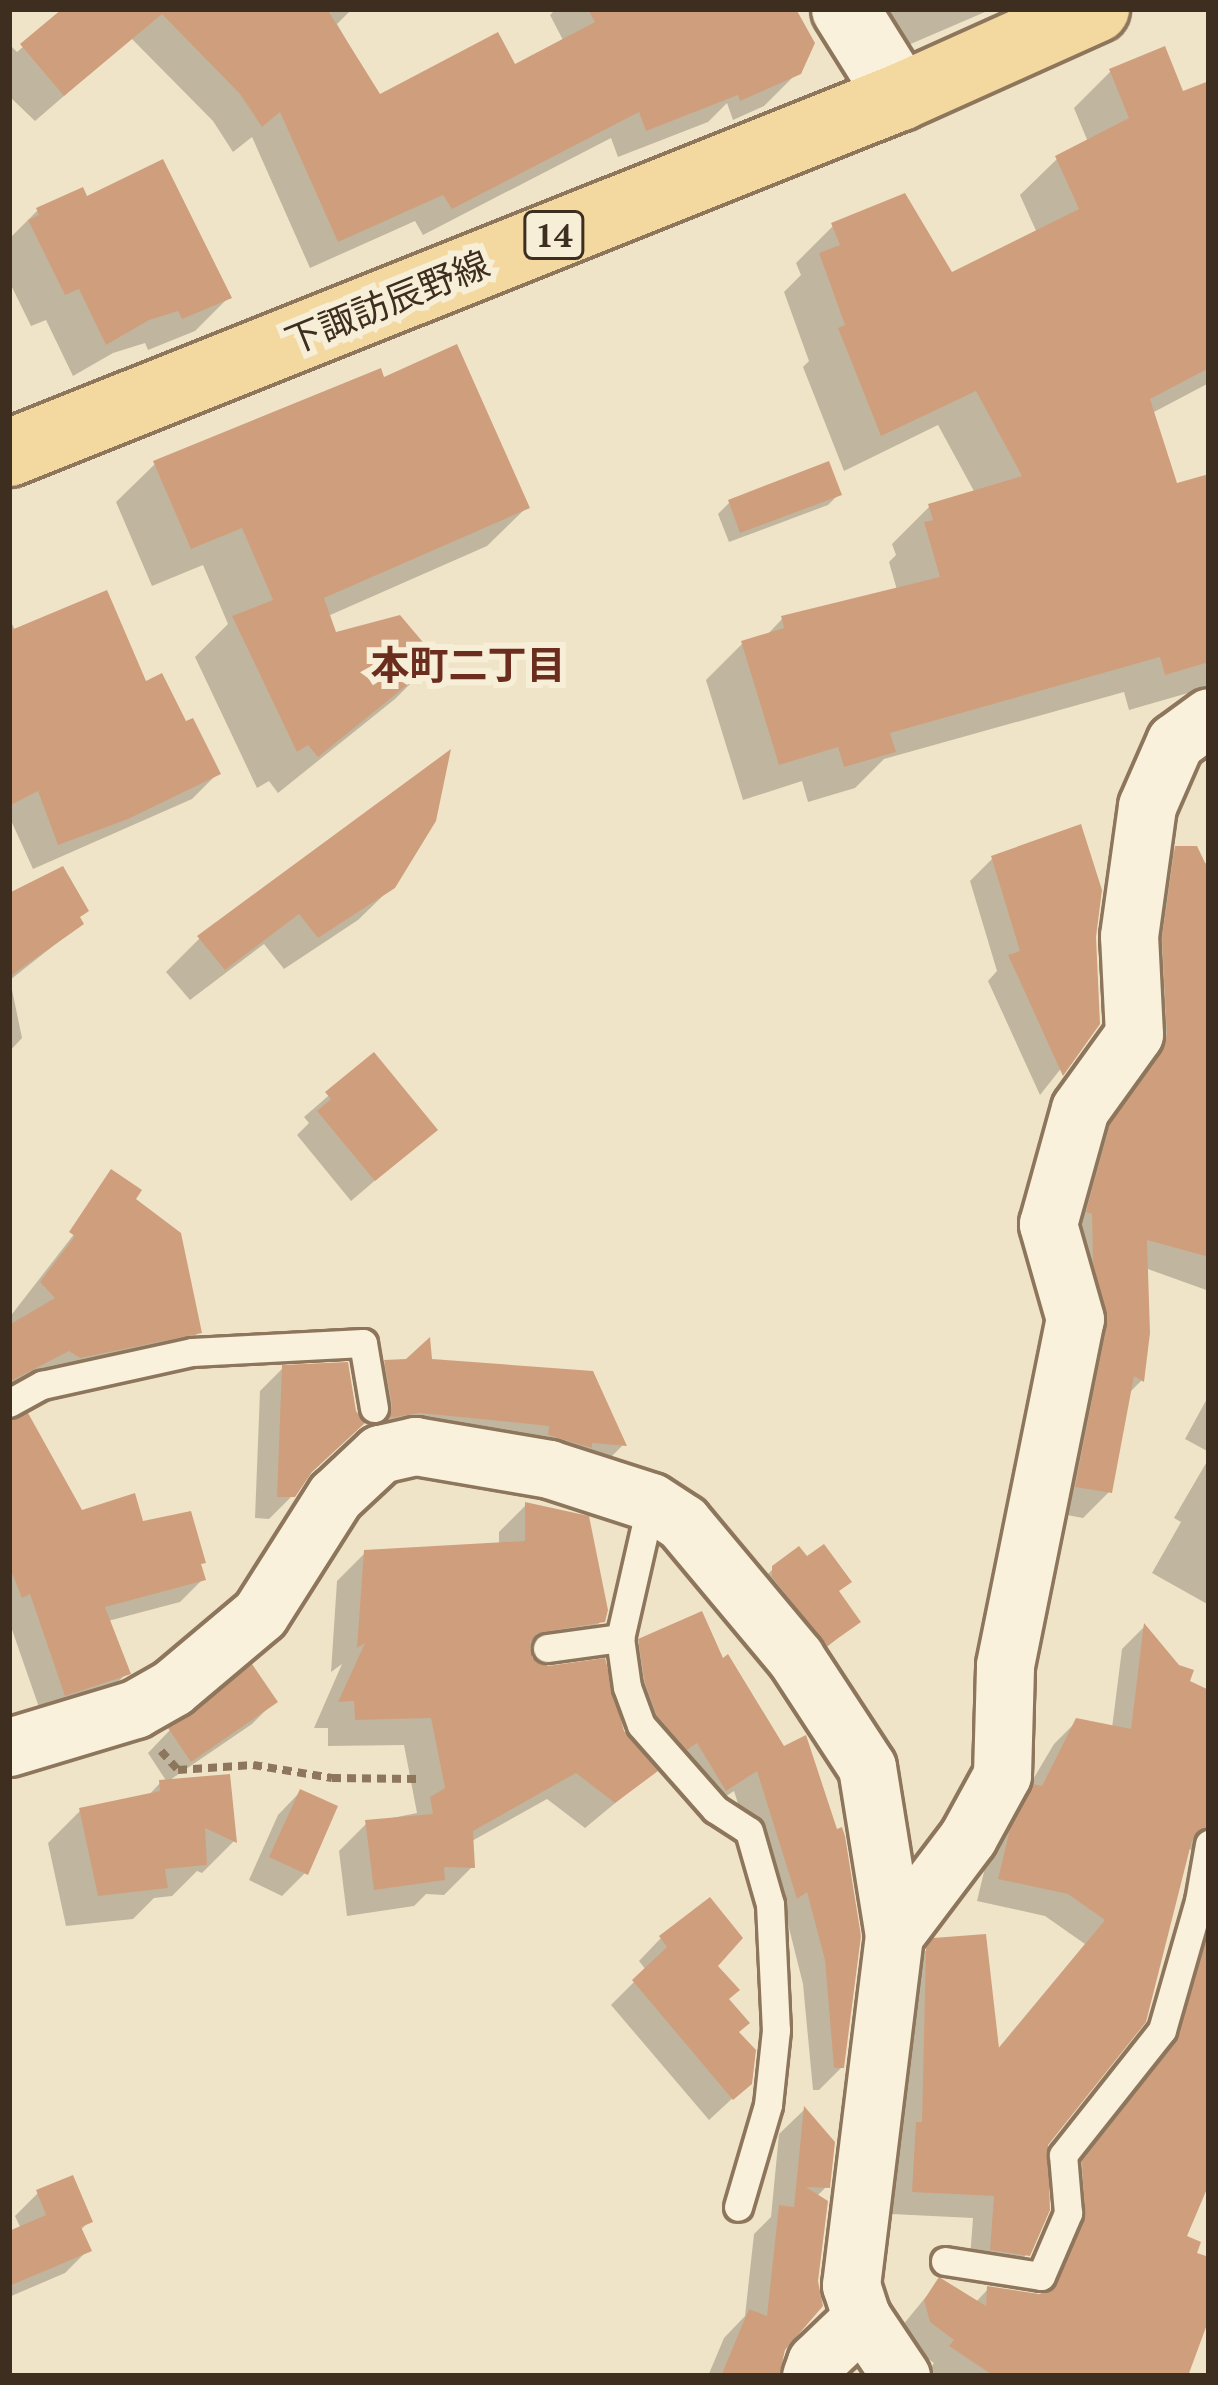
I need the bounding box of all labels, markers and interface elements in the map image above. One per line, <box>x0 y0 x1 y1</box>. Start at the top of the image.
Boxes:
road number: 14 <box>521 208 587 262</box>
street label: 下諏訪辰野線 <box>279 242 495 362</box>
district label: 本町二丁目 <box>371 641 565 687</box>

